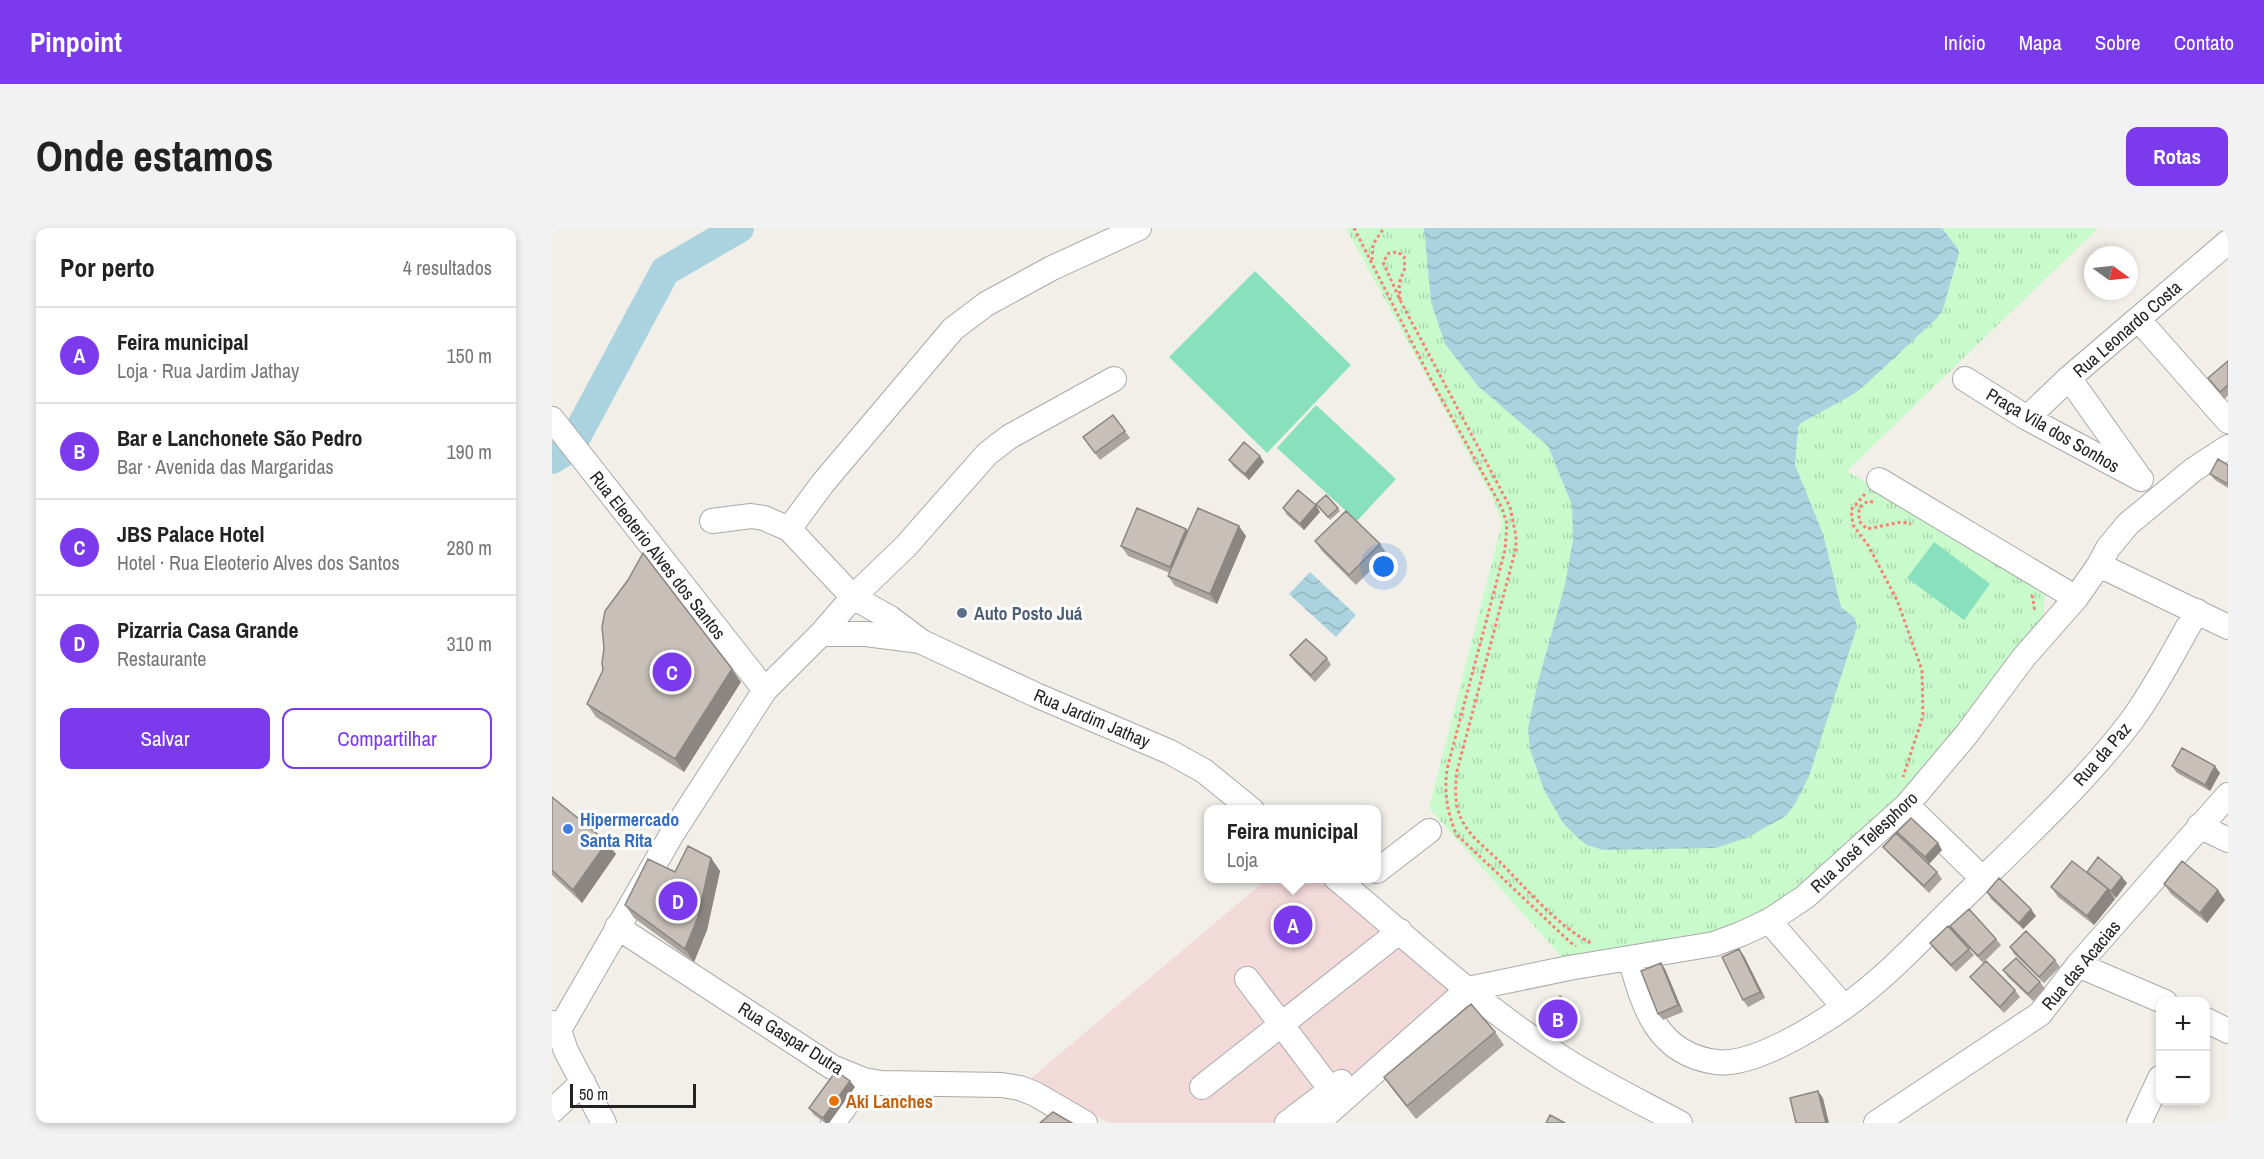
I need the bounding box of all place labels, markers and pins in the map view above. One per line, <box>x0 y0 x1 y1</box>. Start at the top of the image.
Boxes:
place label: Auto Posto Juá <box>974 601 1083 626</box>
marker: Auto Posto Juá <box>955 606 969 620</box>
pin: C <box>652 650 692 694</box>
place label: Hipermercado Santa Rita <box>580 807 679 853</box>
marker: Hipermercado Santa Rita <box>561 822 575 836</box>
pin: D <box>658 878 698 924</box>
pin: A <box>1274 902 1312 948</box>
pin: B <box>1538 996 1578 1042</box>
place label: Aki Lanches <box>846 1089 933 1114</box>
marker: Aki Lanches <box>827 1094 841 1108</box>

